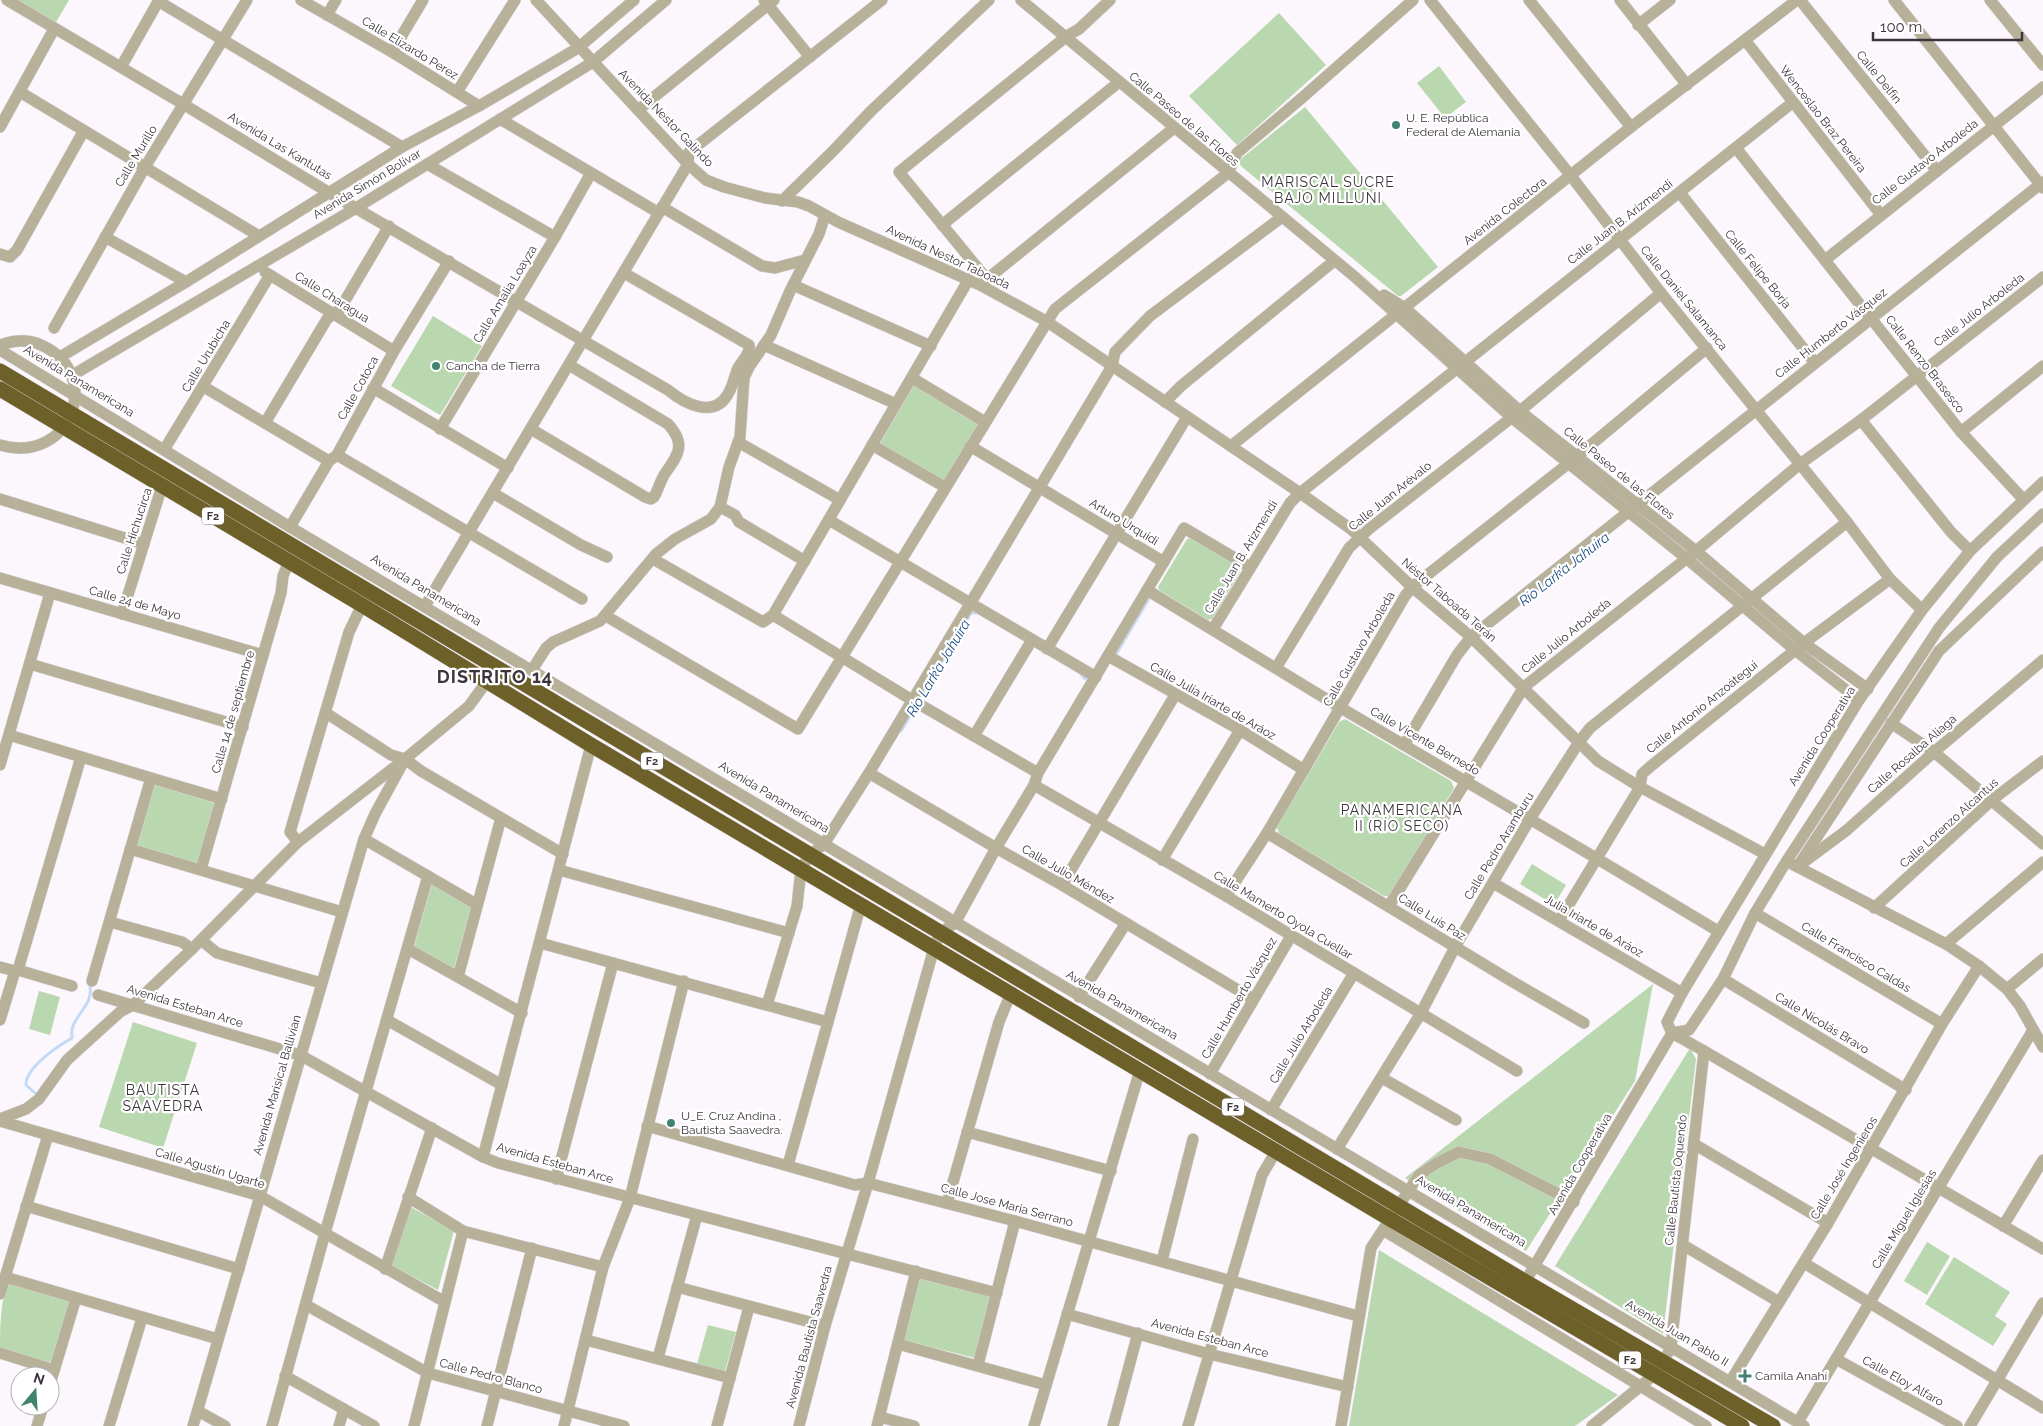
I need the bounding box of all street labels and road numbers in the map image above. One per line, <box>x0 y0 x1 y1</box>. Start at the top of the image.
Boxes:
street label: Calle Elizardo Perez <box>359 14 461 82</box>
street label: Calle Delfín <box>1853 48 1905 106</box>
street label: Wenceslao Braz Pereira <box>1777 63 1869 175</box>
street label: Avenida Nestor Galindo <box>616 66 716 170</box>
street label: Calle Paseo de las Flores <box>1126 69 1242 169</box>
street label: Avenida Las Kantutas <box>226 109 335 183</box>
street label: Calle Gustavo Arboleda <box>1869 116 1981 208</box>
street label: Calle Murillo <box>112 123 160 189</box>
street label: Avenida Simón Bolívar <box>310 146 424 222</box>
street label: Avenida Colectora <box>1461 174 1549 248</box>
street label: Calle Juan B. Arizmendi <box>1565 177 1675 267</box>
street label: Avenida Nestor Taboada <box>884 222 1012 292</box>
street label: Calle Felipe Borja <box>1722 227 1794 311</box>
street label: Calle Amalia Loayza <box>470 243 540 345</box>
street label: Calle Daniel Salamanca <box>1638 243 1730 353</box>
street label: Calle Charagua <box>292 269 372 325</box>
street label: Calle Julio Arboleda <box>1931 270 2027 350</box>
street label: Calle Humberto Vásquez <box>1772 285 1890 381</box>
street label: Calle Renzo Brasesco <box>1883 312 1967 416</box>
street label: Calle Urubicha <box>179 317 233 395</box>
street label: Avenida Panamericana <box>21 342 137 420</box>
street label: Calle Cotoca <box>335 354 381 422</box>
street label: Calle Paseo de las Flores <box>1561 424 1678 522</box>
street label: Calle Juan Arévalo <box>1346 458 1434 534</box>
street label: Calle Hichucirca <box>113 486 155 576</box>
street label: Arturo Urquidi <box>1087 496 1161 548</box>
street label: Calle Juan B. Arizmendi <box>1202 498 1280 616</box>
road number: F2 <box>202 508 224 524</box>
street label: Avenida Panamericana <box>368 551 484 629</box>
street label: Néstor Taboada Terán <box>1399 555 1499 645</box>
street label: Calle 24 de Mayo <box>87 583 183 623</box>
street label: Calle Gustavo Arboleda <box>1320 589 1398 709</box>
street label: Calle Julio Arboleda <box>1519 596 1613 676</box>
street label: Calle 14 de septiembre <box>209 649 257 775</box>
street label: Calle Antonio Anzoátegui <box>1643 658 1761 756</box>
street label: Calle Julia Iriarte de Aráoz <box>1148 659 1278 743</box>
street label: Avenida Cooperativa <box>1786 684 1858 788</box>
street label: Calle Vicente Bernedo <box>1368 704 1482 778</box>
street label: Calle Rosalba Aliaga <box>1865 712 1959 796</box>
road number: F2 <box>641 752 663 769</box>
street label: Avenida Panamericana <box>716 758 832 836</box>
street label: Calle Lorenzo Alcantus <box>1897 775 2001 871</box>
street label: Calle Pedro Aramburu <box>1461 790 1537 902</box>
street label: Calle Julio Méndez <box>1019 842 1117 906</box>
street label: Calle Mamerto Oyola Cuellar <box>1211 868 1356 963</box>
street label: Calle Luis Paz <box>1396 891 1468 943</box>
street label: Julia Iriarte de Aráoz <box>1542 892 1646 960</box>
street label: Calle Francisco Caldas <box>1799 919 1913 995</box>
street label: Calle Humberto Vásquez <box>1198 935 1280 1061</box>
street label: Avenida Panamericana <box>1064 967 1180 1043</box>
street label: Avenida Esteban Arce <box>125 982 245 1030</box>
street label: Calle Julio Arboleda <box>1266 984 1336 1086</box>
street label: Calle Nicolás Bravo <box>1772 989 1872 1057</box>
street label: Avenida Marisical Ballivian <box>250 1013 304 1157</box>
road number: F2 <box>1222 1098 1244 1116</box>
street label: Avenida Cooperativa <box>1545 1111 1615 1217</box>
street label: Calle Bautista Oquendo <box>1662 1114 1690 1246</box>
street label: Calle José Ingenieros <box>1808 1114 1880 1222</box>
street label: Avenida Esteban Arce <box>495 1140 615 1186</box>
street label: Calle Agustin Ugarte <box>153 1145 267 1191</box>
street label: Calle Miguel Iglesias <box>1869 1167 1939 1271</box>
street label: Avenida Panamericana <box>1413 1172 1529 1250</box>
street label: Calle Jose Maria Serrano <box>939 1181 1075 1229</box>
street label: Avenida Bautista Saavedra <box>783 1264 835 1410</box>
street label: Avenida Juan Pablo II <box>1623 1297 1731 1369</box>
street label: Avenida Esteban Arce <box>1150 1316 1270 1360</box>
road number: F2 <box>1619 1352 1641 1368</box>
street label: Calle Eloy Alfaro <box>1860 1353 1946 1409</box>
street label: Calle Pedro Blanco <box>438 1356 544 1396</box>

